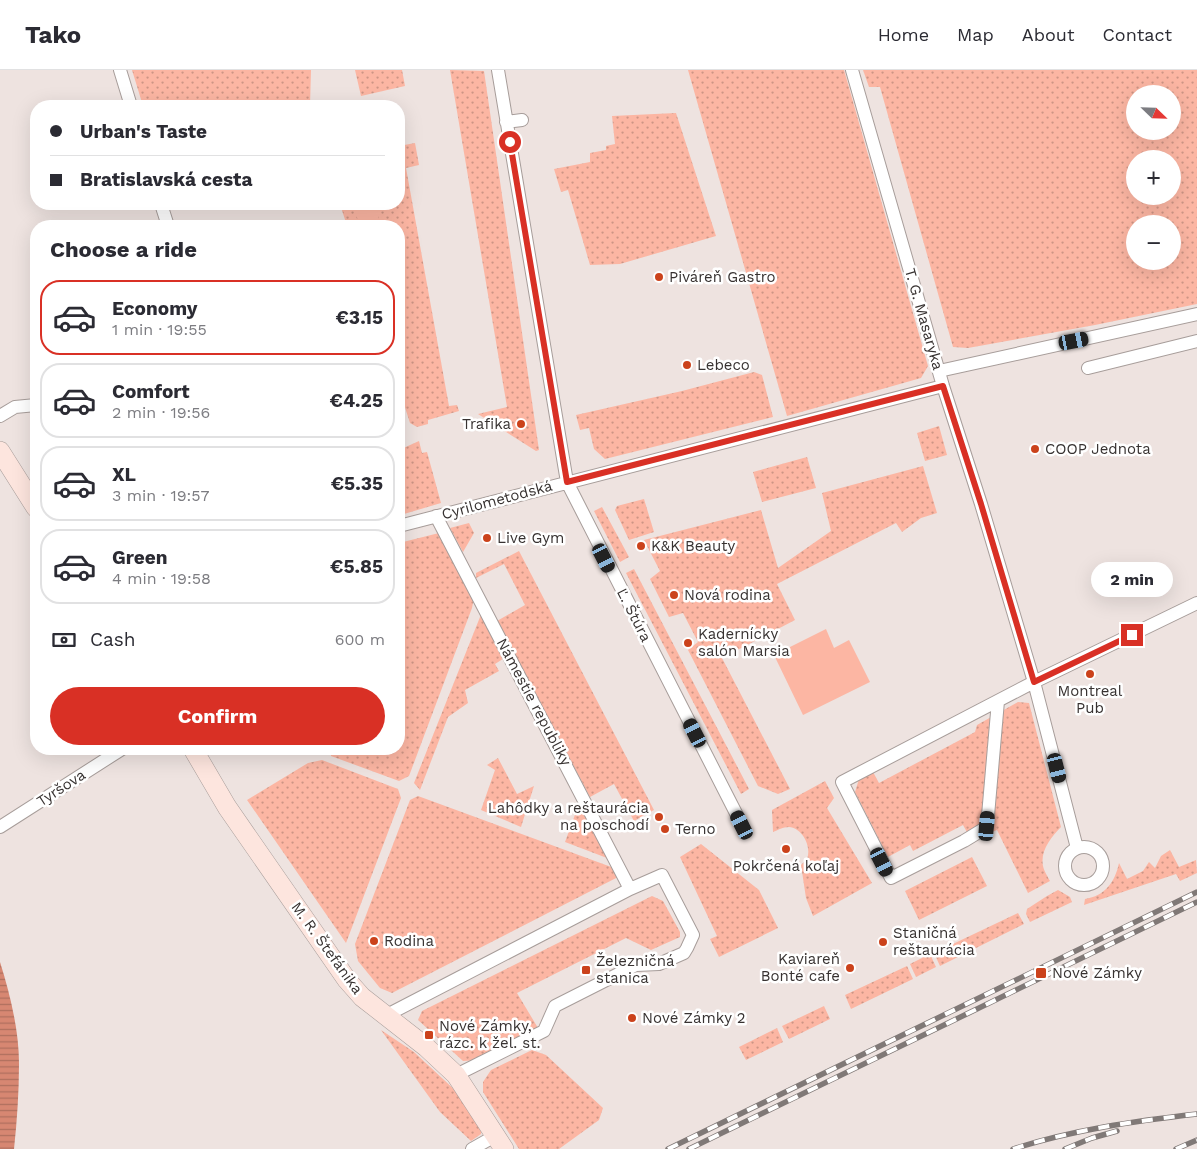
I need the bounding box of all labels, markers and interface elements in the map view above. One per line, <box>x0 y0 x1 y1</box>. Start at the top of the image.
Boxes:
text: Tako <box>25 21 81 49</box>
text: Home <box>878 24 929 45</box>
text: Map <box>957 24 994 45</box>
text: About <box>1022 24 1074 45</box>
text: Contact <box>1102 24 1172 45</box>
north arrow <box>1126 85 1181 140</box>
map controls <box>1126 85 1181 270</box>
text: Urban's Taste <box>80 120 207 143</box>
route start <box>499 131 521 153</box>
button: + <box>1126 150 1181 205</box>
text: Bratislavská cesta <box>80 168 253 191</box>
button: − <box>1126 215 1181 270</box>
text: Choose a ride <box>50 237 197 262</box>
street label: T. G. Masaryka <box>901 266 947 372</box>
place label: Piváreň Gastro <box>669 268 776 286</box>
marker: Piváreň Gastro <box>653 271 665 283</box>
icon: car <box>52 295 97 340</box>
text: Economy <box>112 297 197 320</box>
text: €3.15 <box>336 306 383 329</box>
text: 1 min · 19:55 <box>112 320 207 339</box>
car <box>1057 331 1090 351</box>
place label: Lebeco <box>697 356 750 374</box>
marker: Lebeco <box>681 359 693 371</box>
icon: car <box>52 378 97 423</box>
text: Comfort <box>112 380 190 403</box>
text: €4.25 <box>330 389 383 412</box>
text: 2 min · 19:56 <box>112 403 210 422</box>
place label: Trafika <box>462 415 511 433</box>
marker: Trafika <box>515 418 527 430</box>
place label: COOP Jednota <box>1045 440 1151 458</box>
marker: COOP Jednota <box>1029 443 1041 455</box>
icon: car <box>52 461 97 506</box>
text: XL <box>112 463 136 486</box>
text: €5.35 <box>331 472 383 495</box>
street label: Cyrilometodská <box>440 476 555 523</box>
text: 3 min · 19:57 <box>112 486 210 505</box>
place label: Live Gym <box>497 529 564 547</box>
marker: Live Gym <box>481 532 493 544</box>
place label: K&K Beauty <box>651 537 735 555</box>
marker: K&K Beauty <box>635 540 647 552</box>
car <box>590 541 617 575</box>
icon: car <box>52 544 97 589</box>
text: Green <box>112 546 168 569</box>
text: €5.85 <box>330 555 383 578</box>
callout: 2 min <box>1091 562 1173 598</box>
text: 4 min · 19:58 <box>112 569 211 588</box>
text: 2 min <box>1110 570 1154 589</box>
street label: Ľ. Štúra <box>613 585 656 645</box>
place label: Nová rodina <box>684 586 771 604</box>
marker: Nová rodina <box>668 589 680 601</box>
route end <box>1121 624 1143 646</box>
place label: Kadernícky salón Marsia <box>698 625 790 660</box>
icon: cash <box>50 626 78 654</box>
text: Cash <box>90 628 136 651</box>
text: 600 m <box>335 630 385 649</box>
street label: Námestie republiky <box>493 635 575 769</box>
marker: Kadernícky salón Marsia <box>682 637 694 649</box>
marker: Montreal Pub <box>1084 668 1096 680</box>
place label: Montreal Pub <box>1058 682 1123 717</box>
button: Confirm <box>50 687 385 745</box>
car <box>681 716 708 750</box>
car <box>1046 752 1067 784</box>
street label: Tyršova <box>33 765 89 810</box>
place label: Lahôdky a reštaurácia na poschodí <box>488 799 649 834</box>
car <box>728 808 755 842</box>
car <box>978 810 995 842</box>
marker: Lahôdky a reštaurácia na poschodí <box>653 811 665 823</box>
place label: Terno <box>675 820 715 838</box>
marker: Terno <box>659 823 671 835</box>
marker: Pokrčená koľaj <box>780 843 792 855</box>
car <box>868 845 895 879</box>
place label: Pokrčená koľaj <box>733 857 839 875</box>
street label: M. R. Štefánika <box>288 898 368 998</box>
place label: Staničná reštaurácia <box>893 924 975 959</box>
place label: Rodina <box>384 932 434 950</box>
marker: Rodina <box>368 935 380 947</box>
marker: Staničná reštaurácia <box>877 936 889 948</box>
place label: Kaviareň Bonté cafe <box>761 950 840 985</box>
place label: Železničná stanica <box>596 952 675 987</box>
marker: Kaviareň Bonté cafe <box>844 962 856 974</box>
marker: Železničná stanica <box>580 964 592 976</box>
place label: Nové Zámky <box>1052 964 1142 982</box>
marker: Nové Zámky <box>1034 966 1048 980</box>
place label: Nové Zámky 2 <box>642 1009 745 1027</box>
marker: Nové Zámky 2 <box>626 1012 638 1024</box>
place label: Nové Zámky, rázc. k žel. st. <box>439 1017 541 1052</box>
marker: Nové Zámky, rázc. k žel. st. <box>423 1029 435 1041</box>

